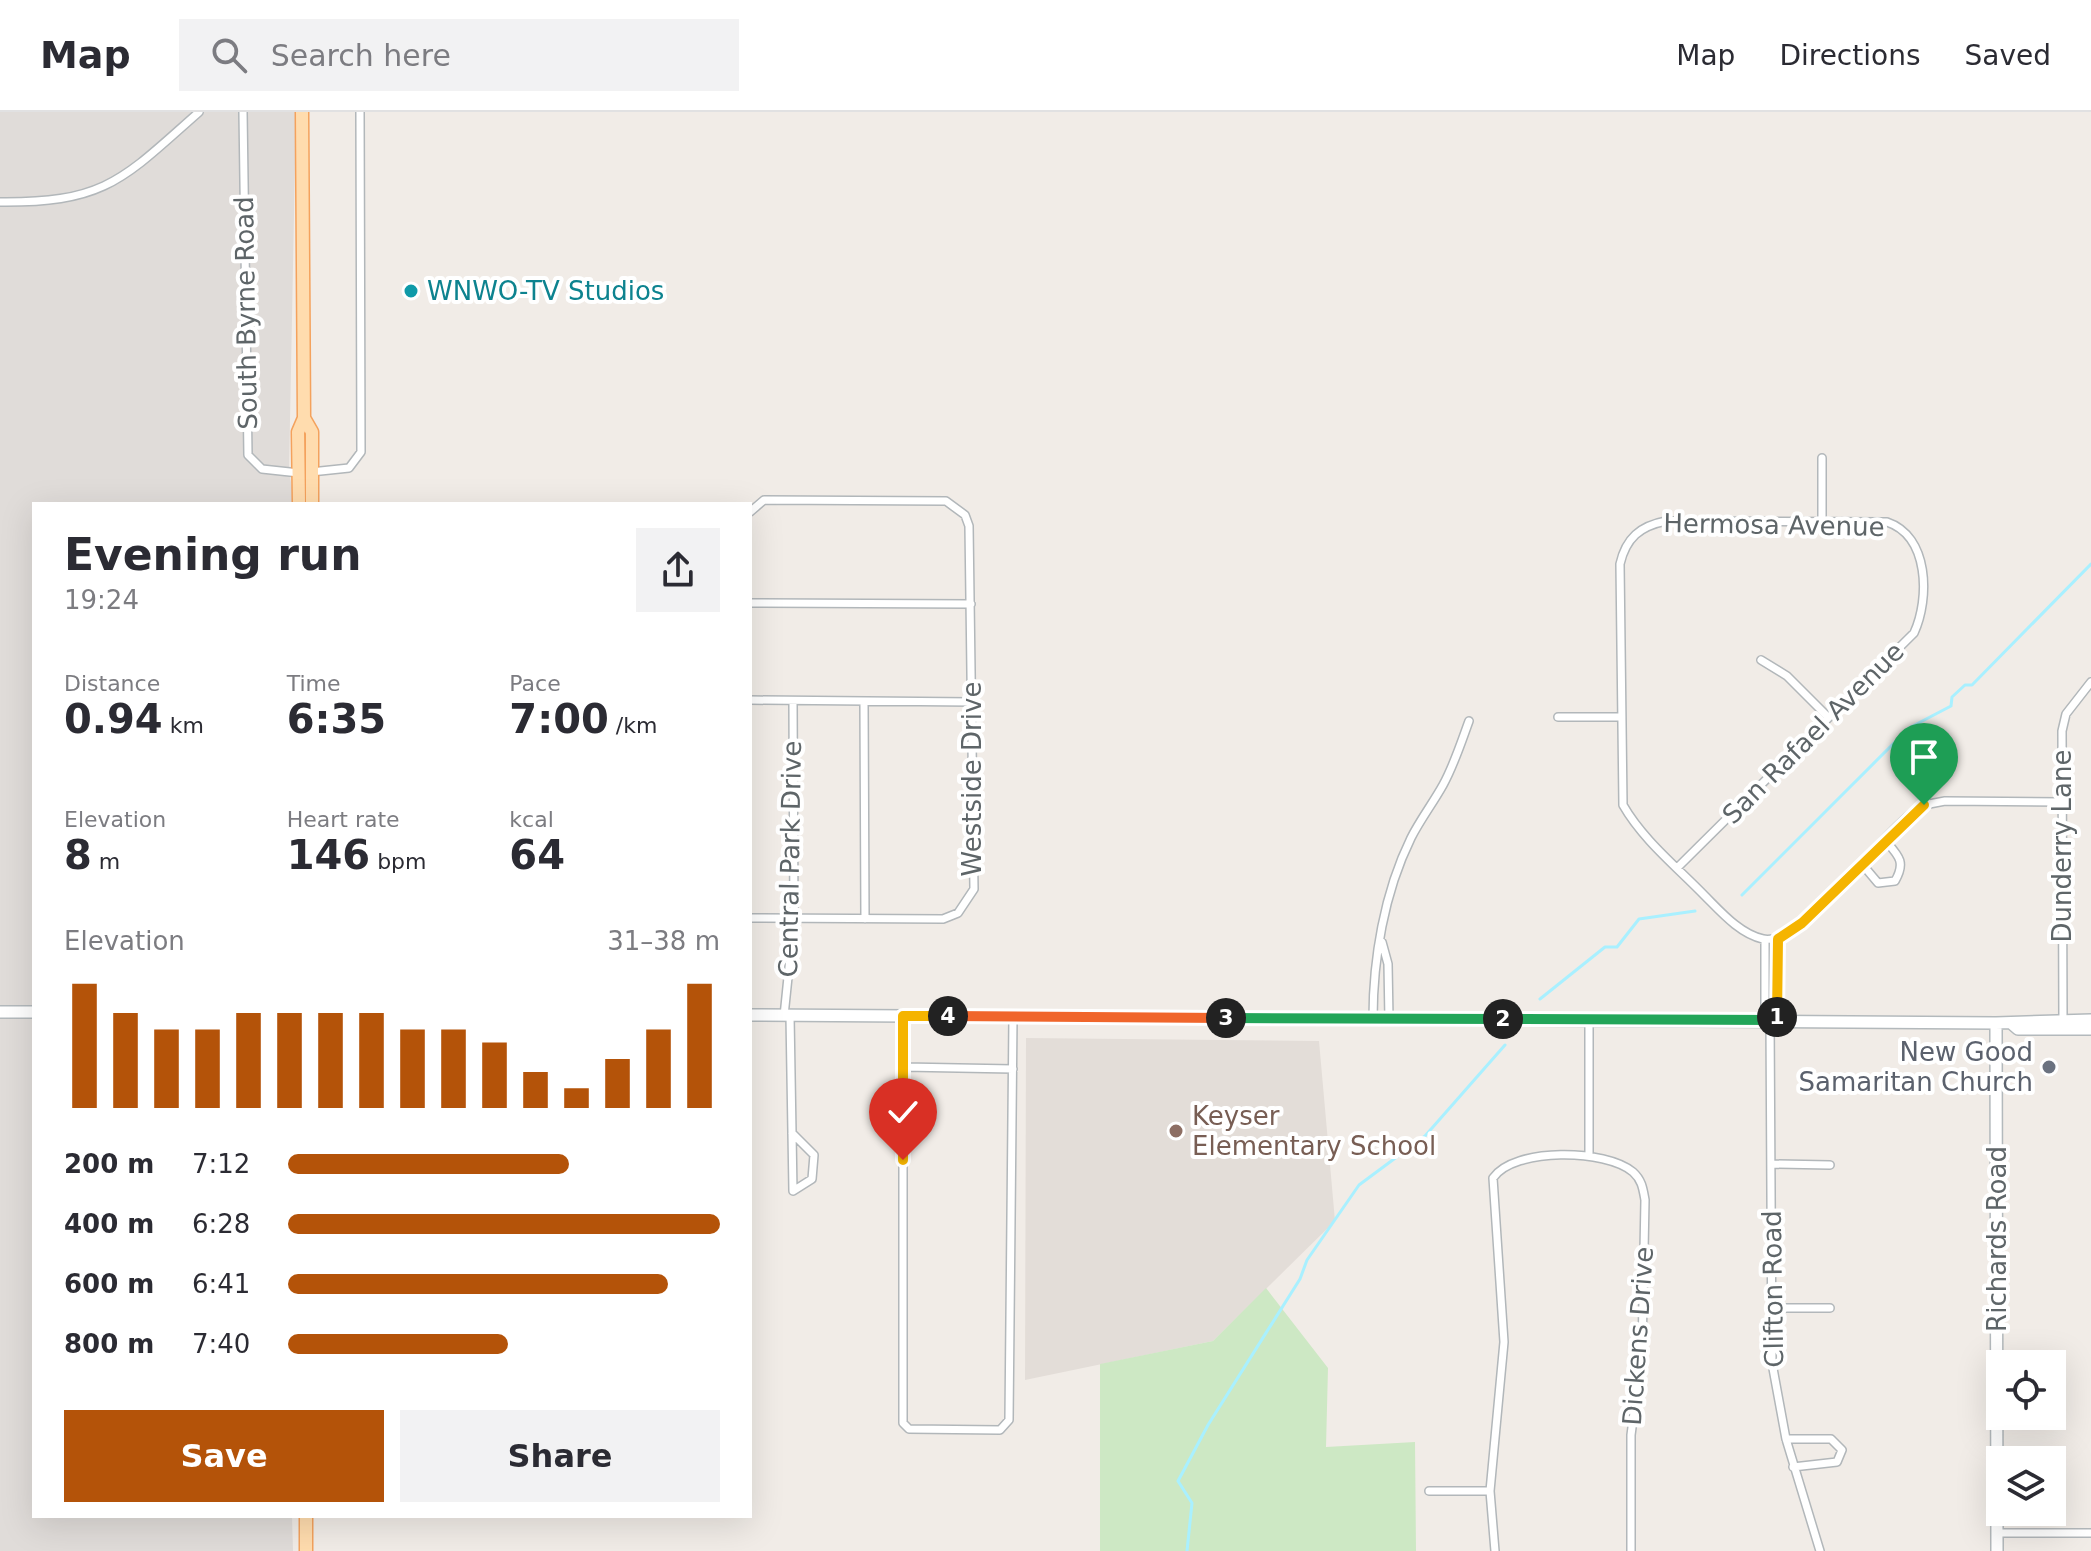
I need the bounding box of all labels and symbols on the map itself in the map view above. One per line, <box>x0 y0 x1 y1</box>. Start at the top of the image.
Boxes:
street label: South Byrne Road <box>229 196 263 430</box>
place label: WNWO-TV Studios <box>427 276 664 306</box>
marker: WNWO-TV Studios <box>402 282 420 300</box>
street label: Hermosa Avenue <box>1663 508 1885 542</box>
street label: San Rafael Avenue <box>1716 636 1910 830</box>
street label: Westside Drive <box>957 682 987 876</box>
pin <box>1890 723 1958 805</box>
street label: Central Park Drive <box>773 740 807 978</box>
street label: Dunderry Lane <box>2047 750 2077 942</box>
pin: 4 <box>928 996 968 1036</box>
pin: 1 <box>1757 997 1797 1037</box>
pin: 3 <box>1206 998 1246 1038</box>
pin: 2 <box>1483 999 1523 1039</box>
place label: New Good Samaritan Church <box>1799 1037 2033 1097</box>
marker: New Good Samaritan Church <box>2040 1058 2058 1076</box>
pin <box>869 1078 937 1160</box>
place label: Keyser Elementary School <box>1192 1101 1436 1161</box>
marker: Keyser Elementary School <box>1167 1122 1185 1140</box>
street label: Richards Road <box>1982 1146 2012 1332</box>
street label: Clifton Road <box>1757 1210 1789 1368</box>
street label: Dickens Drive <box>1617 1246 1659 1426</box>

